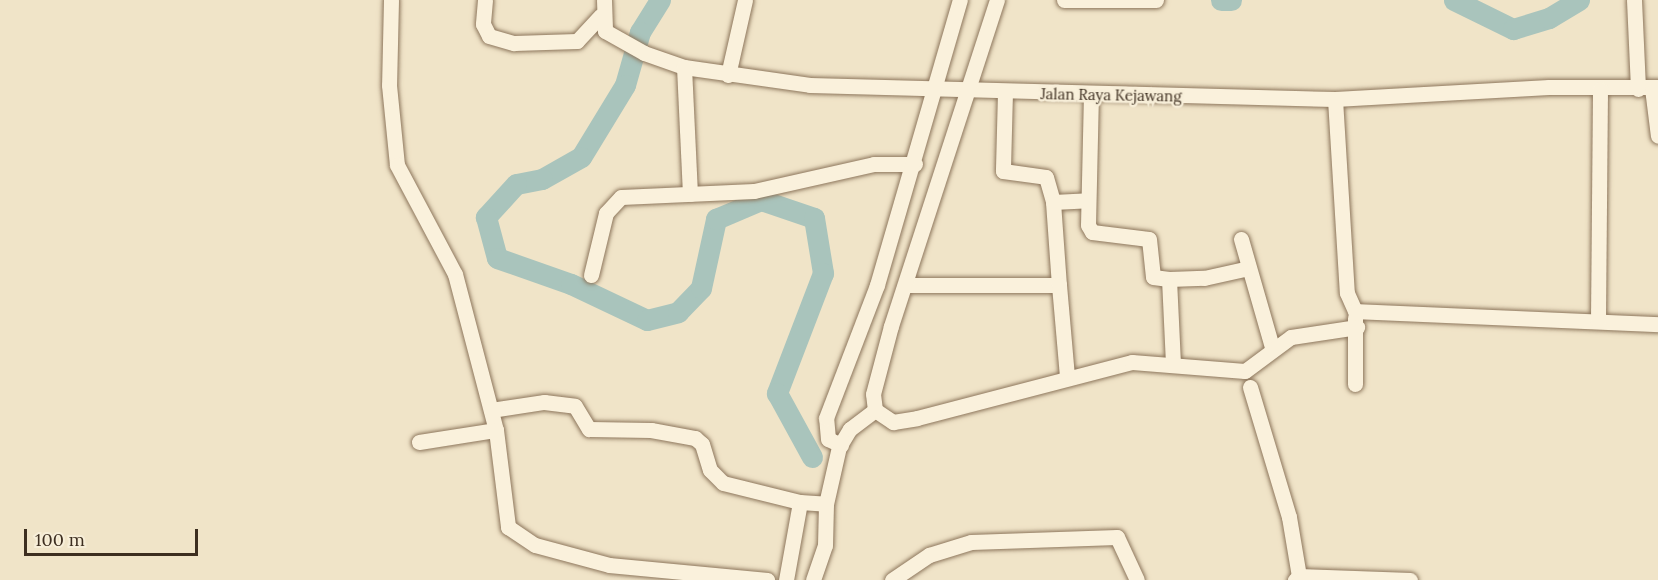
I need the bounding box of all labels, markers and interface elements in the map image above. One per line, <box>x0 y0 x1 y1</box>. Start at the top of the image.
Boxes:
street label: Jalan Raya Kejawang <box>1040 85 1182 105</box>
scale bar <box>27 517 201 555</box>
text: 100 m <box>35 528 85 551</box>

